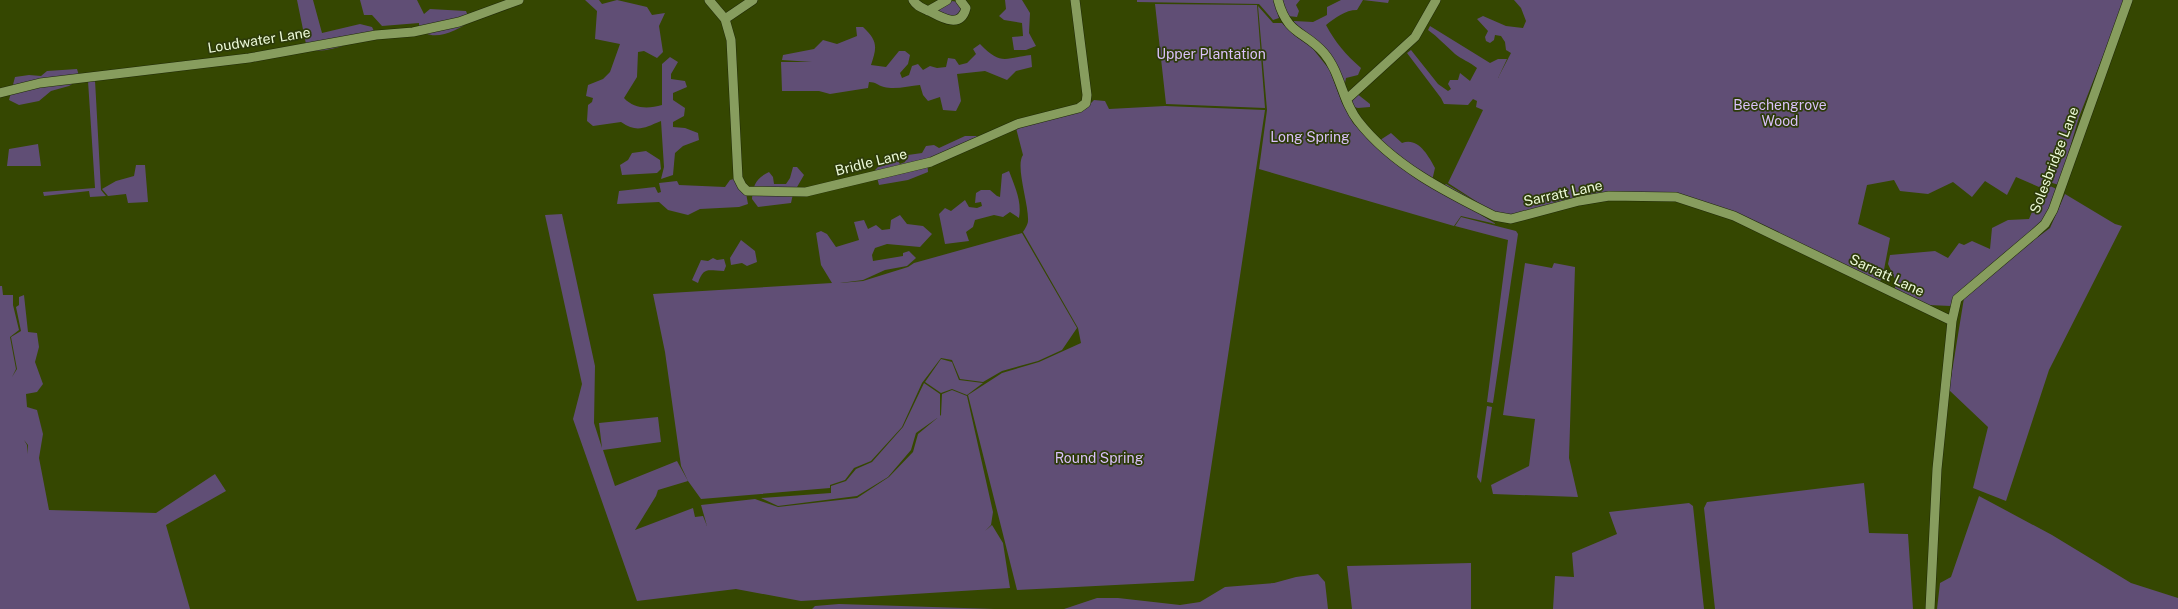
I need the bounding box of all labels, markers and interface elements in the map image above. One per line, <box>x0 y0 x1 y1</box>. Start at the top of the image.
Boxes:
street label: Loudwater Lane <box>206 24 312 56</box>
park label: Upper Plantation <box>1156 46 1266 62</box>
park label: Beechengrove Wood <box>1733 97 1827 129</box>
street label: Solesbridge Lane <box>2026 104 2082 216</box>
park label: Long Spring <box>1270 129 1350 145</box>
street label: Bridle Lane <box>833 145 909 179</box>
street label: Sarratt Lane <box>1522 177 1604 209</box>
street label: Sarratt Lane <box>1847 251 1927 299</box>
park label: Round Spring <box>1055 450 1144 466</box>

